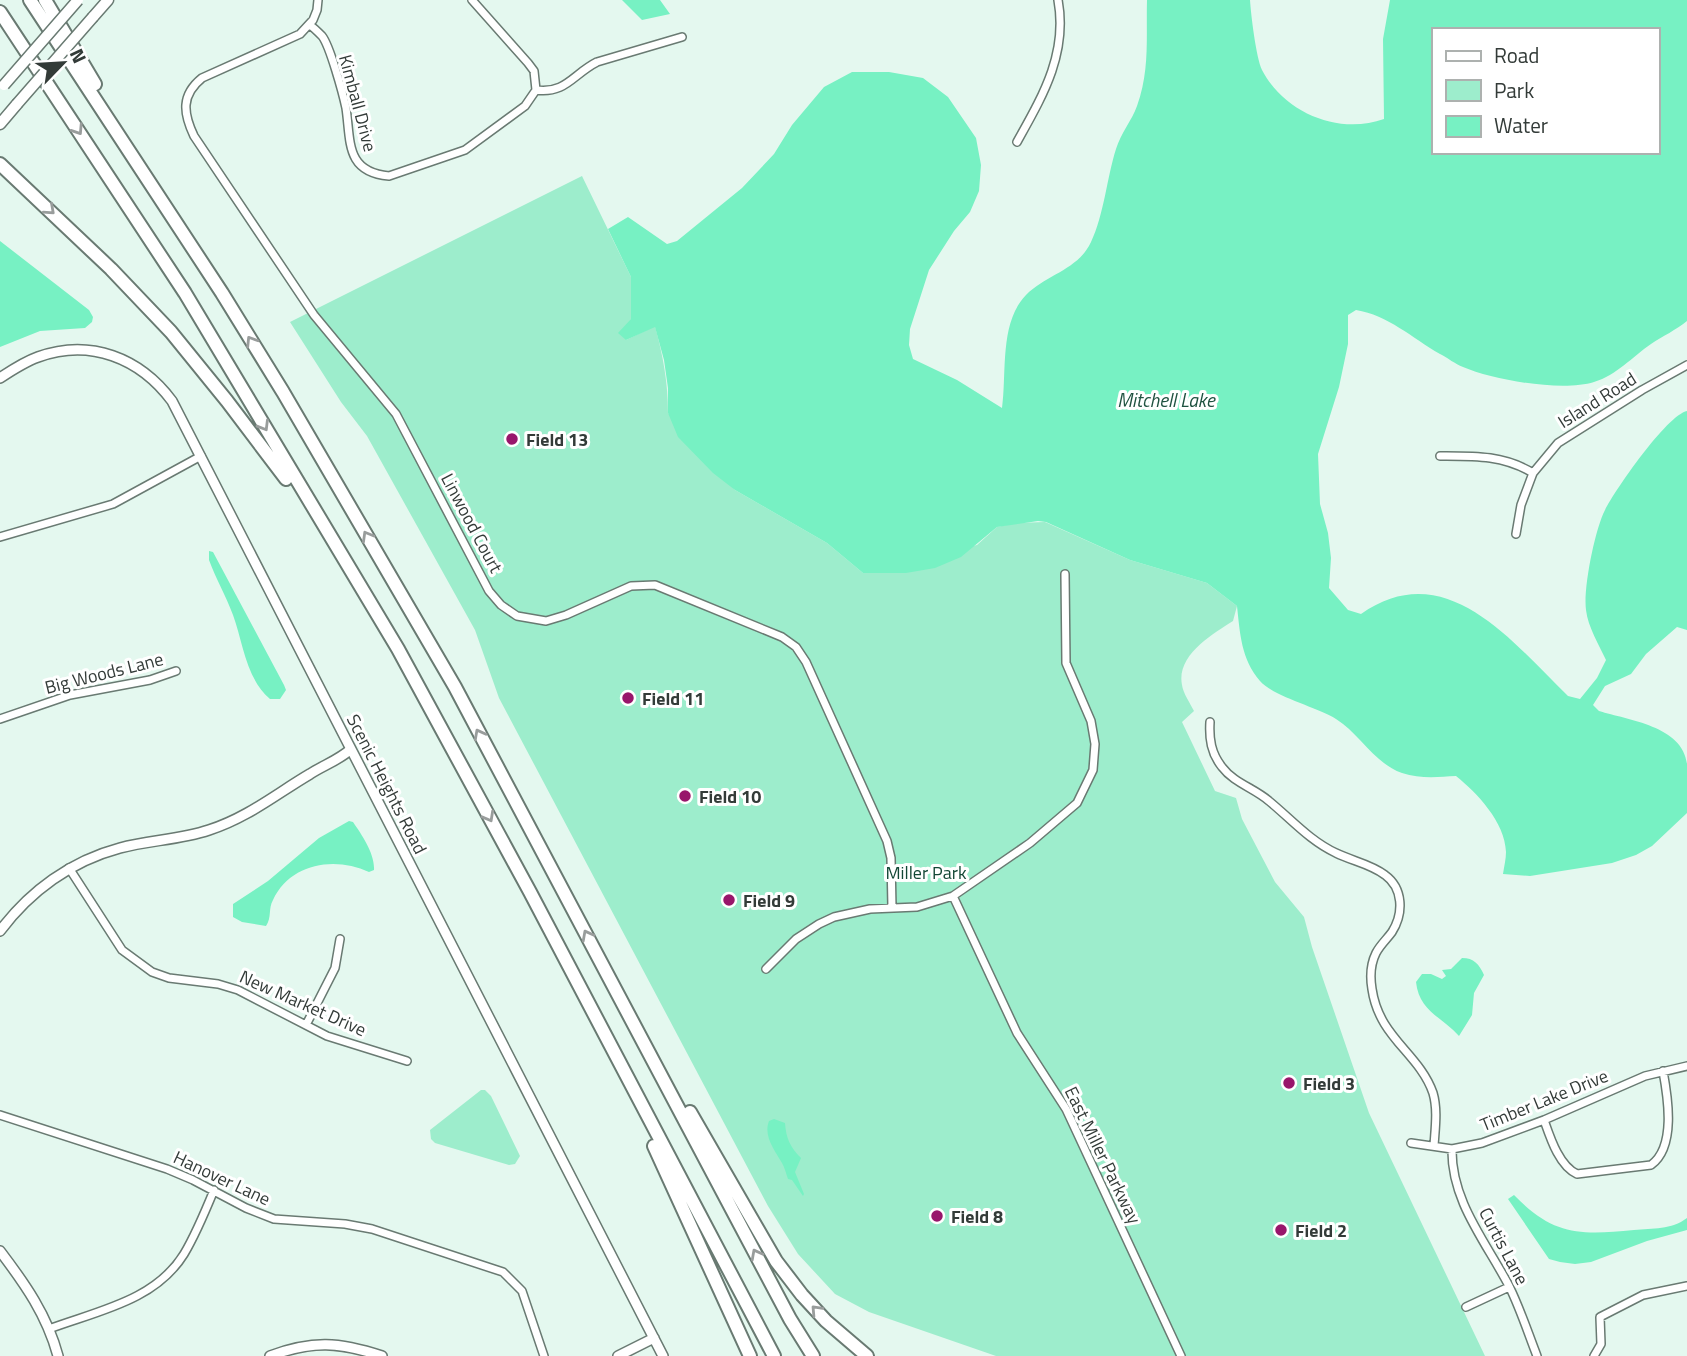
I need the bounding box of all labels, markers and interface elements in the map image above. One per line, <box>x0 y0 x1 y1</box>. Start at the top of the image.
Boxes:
north arrow <box>28 28 98 98</box>
legend <box>1432 28 1659 154</box>
text: Road <box>1494 39 1539 71</box>
text: N <box>63 44 95 68</box>
street label: Kimball Drive <box>332 52 384 154</box>
text: Park <box>1494 74 1534 106</box>
text: Water <box>1494 109 1548 141</box>
one-way arrow <box>70 122 83 135</box>
one-way arrow <box>42 202 55 215</box>
one-way arrow <box>246 335 259 348</box>
street label: Island Road <box>1552 365 1642 435</box>
water label: Mitchell Lake <box>1117 385 1216 414</box>
one-way arrow <box>256 419 269 432</box>
place label: Field 13 <box>526 426 588 453</box>
marker: Field 13 <box>504 431 520 447</box>
street label: Linwood Court <box>434 468 510 578</box>
one-way arrow <box>362 531 375 544</box>
street label: Big Woods Lane <box>42 645 166 701</box>
place label: Field 11 <box>642 685 704 712</box>
marker: Field 11 <box>620 690 636 706</box>
street label: Scenic Heights Road <box>340 709 434 859</box>
one-way arrow <box>474 729 488 741</box>
place label: Field 10 <box>699 783 761 810</box>
marker: Field 10 <box>677 788 693 804</box>
one-way arrow <box>481 809 494 822</box>
park label: Miller Park <box>885 859 967 886</box>
place label: Field 9 <box>743 887 795 914</box>
marker: Field 9 <box>721 892 737 908</box>
one-way arrow <box>581 930 595 942</box>
street label: New Market Drive <box>235 963 371 1043</box>
street label: Timber Lake Drive <box>1476 1062 1612 1138</box>
place label: Field 3 <box>1303 1070 1355 1097</box>
marker: Field 3 <box>1281 1075 1297 1091</box>
street label: East Miller Parkway <box>1058 1082 1148 1229</box>
street label: Hanover Lane <box>169 1144 275 1212</box>
street label: Curtis Lane <box>1472 1202 1536 1290</box>
place label: Field 8 <box>951 1203 1003 1230</box>
marker: Field 8 <box>929 1208 945 1224</box>
place label: Field 2 <box>1295 1217 1347 1244</box>
marker: Field 2 <box>1273 1222 1289 1238</box>
one-way arrow <box>750 1249 764 1261</box>
one-way arrow <box>812 1306 824 1319</box>

